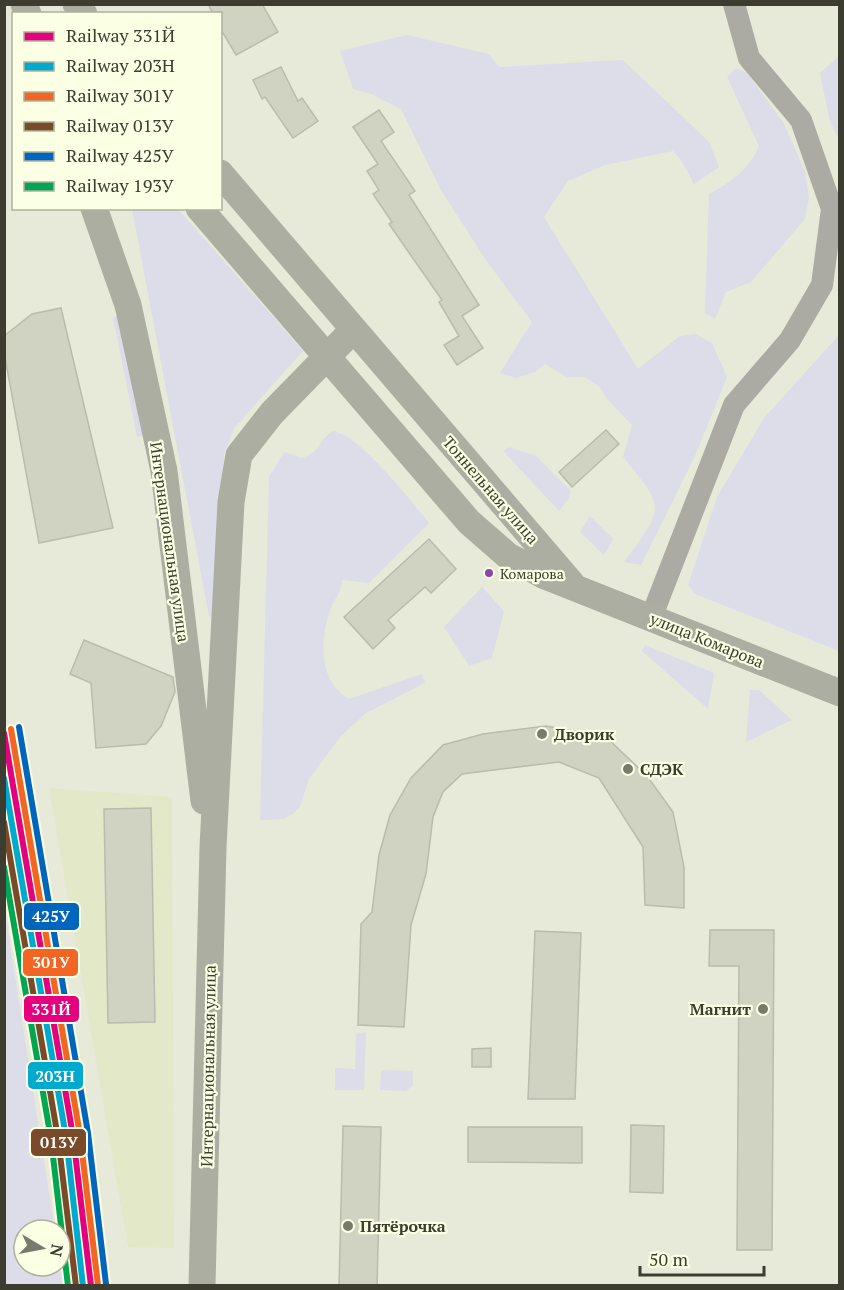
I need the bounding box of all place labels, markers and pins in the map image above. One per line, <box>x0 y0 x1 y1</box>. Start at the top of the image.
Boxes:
place label: Комарова <box>500 564 564 583</box>
marker: Комарова <box>483 567 495 579</box>
place label: Дворик <box>554 723 615 745</box>
marker: Дворик <box>535 727 549 741</box>
place label: СДЭК <box>640 758 684 780</box>
marker: СДЭК <box>621 762 635 776</box>
place label: Магнит <box>690 998 751 1020</box>
marker: Магнит <box>756 1002 770 1016</box>
place label: Пятёрочка <box>360 1215 446 1237</box>
marker: Пятёрочка <box>341 1219 355 1233</box>

